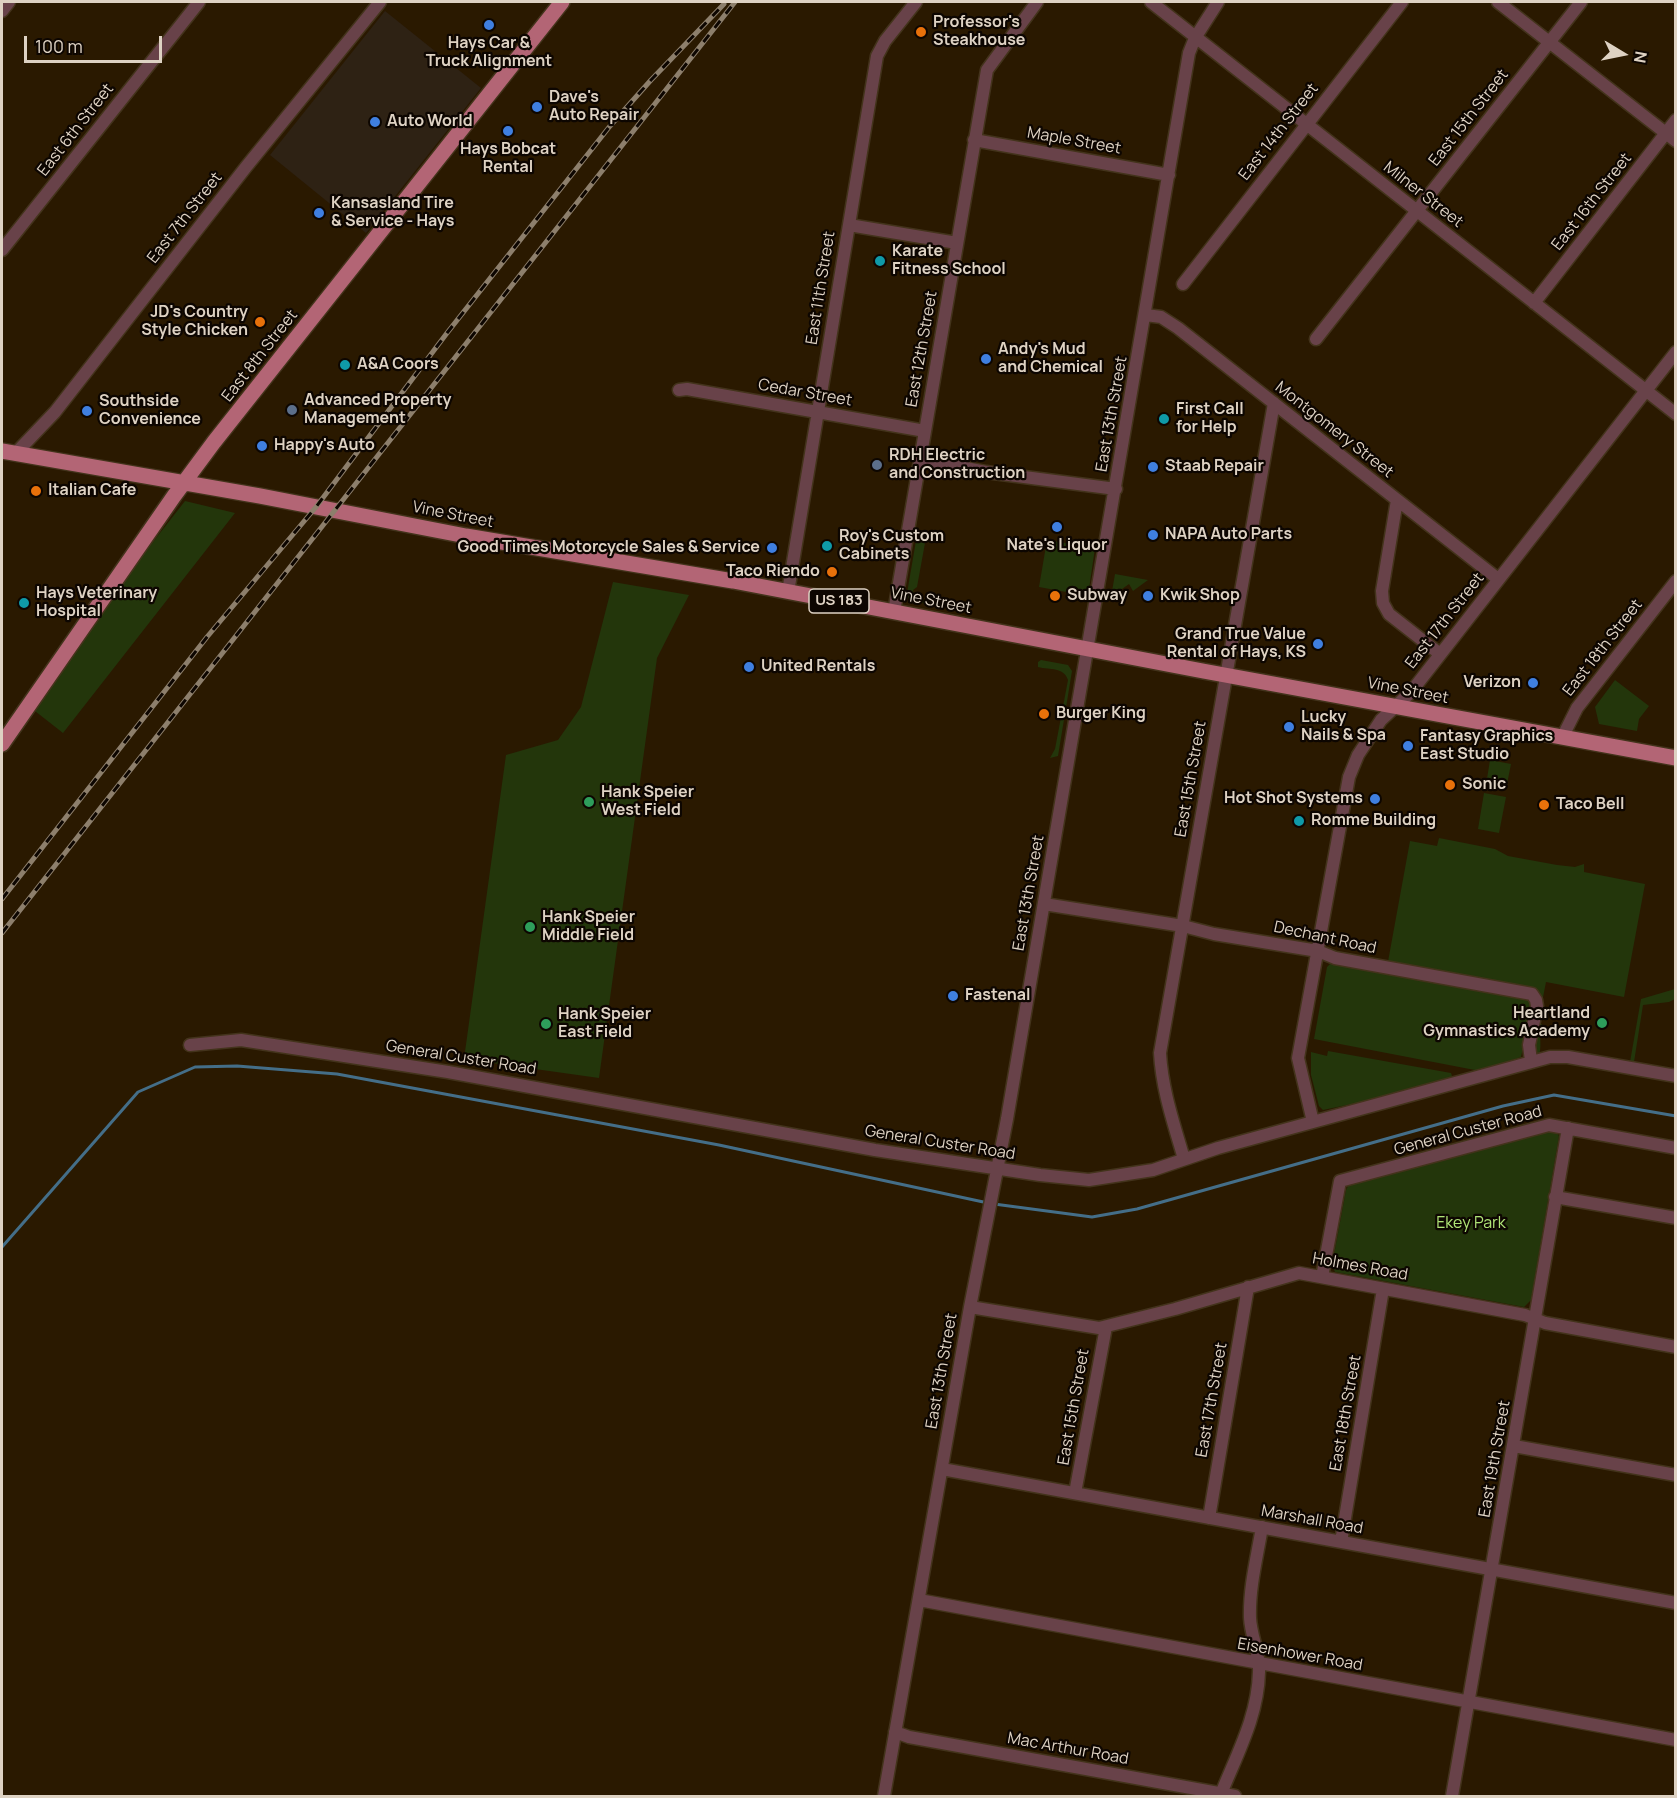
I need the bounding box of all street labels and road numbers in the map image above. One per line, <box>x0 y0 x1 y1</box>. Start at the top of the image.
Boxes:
street label: East 15th Street <box>1425 66 1513 170</box>
street label: East 6th Street <box>34 80 118 180</box>
street label: East 14th Street <box>1235 80 1323 184</box>
street label: Maple Street <box>1026 123 1122 159</box>
street label: East 16th Street <box>1548 149 1636 255</box>
street label: Milner Street <box>1379 158 1467 232</box>
street label: East 7th Street <box>144 169 226 267</box>
street label: East 11th Street <box>803 230 839 346</box>
street label: East 12th Street <box>902 289 942 409</box>
street label: East 8th Street <box>218 306 302 406</box>
street label: East 13th Street <box>1092 355 1132 473</box>
street label: Cedar Street <box>756 375 854 411</box>
street label: Montgomery Street <box>1271 378 1397 482</box>
street label: Vine Street <box>411 498 495 532</box>
street label: East 17th Street <box>1402 569 1488 673</box>
street label: Vine Street <box>889 584 973 618</box>
road number: US 183 <box>809 589 869 613</box>
street label: East 18th Street <box>1559 596 1647 700</box>
street label: Vine Street <box>1366 674 1450 708</box>
street label: East 15th Street <box>1171 719 1211 839</box>
street label: East 13th Street <box>1009 834 1049 952</box>
street label: Dechant Road <box>1272 918 1378 958</box>
street label: General Custer Road <box>384 1037 538 1079</box>
street label: General Custer Road <box>1392 1102 1544 1160</box>
street label: General Custer Road <box>863 1122 1017 1164</box>
street label: Holmes Road <box>1311 1249 1409 1285</box>
street label: East 13th Street <box>922 1312 962 1430</box>
street label: East 17th Street <box>1192 1341 1232 1459</box>
street label: East 15th Street <box>1054 1347 1094 1467</box>
street label: East 18th Street <box>1326 1353 1366 1473</box>
street label: East 19th Street <box>1475 1399 1515 1519</box>
street label: Marshall Road <box>1260 1502 1364 1538</box>
street label: Eisenhower Road <box>1236 1635 1364 1675</box>
street label: Mac Arthur Road <box>1006 1729 1130 1769</box>

